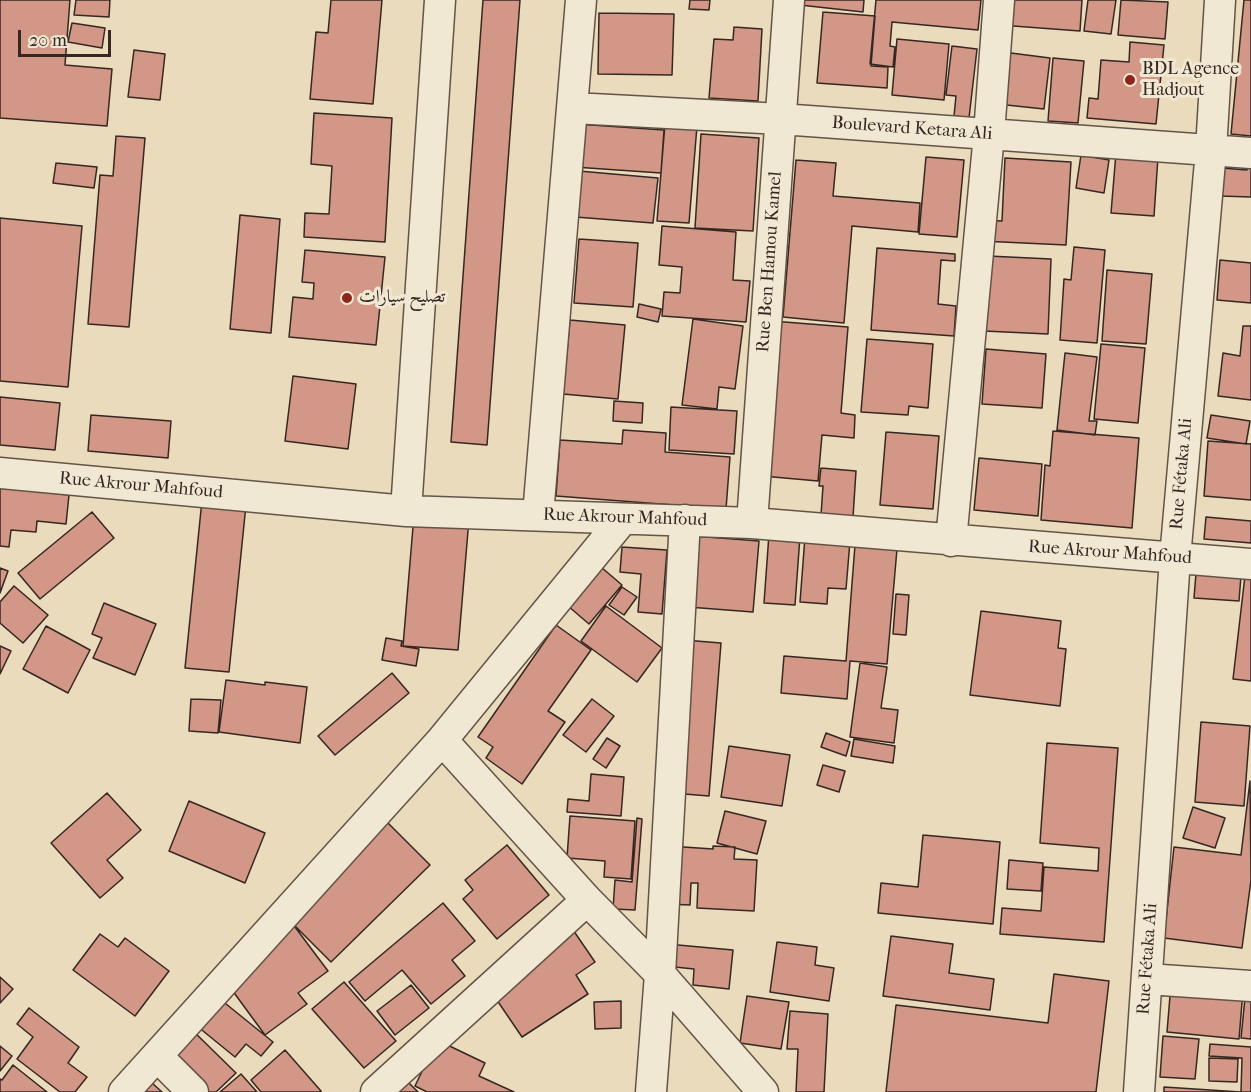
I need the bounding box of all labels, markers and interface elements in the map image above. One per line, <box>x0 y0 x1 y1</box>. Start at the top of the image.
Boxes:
scale bar <box>21 18 114 56</box>
text: 20 m <box>29 30 67 51</box>
place label: BDL Agence Hadjout <box>1142 59 1239 101</box>
marker: BDL Agence Hadjout <box>1123 73 1137 87</box>
street label: Boulevard Ketara Ali <box>831 113 993 145</box>
street label: Rue Ben Hamou Kamel <box>753 171 787 353</box>
place label: تصليح سيارات <box>359 287 445 309</box>
marker: تصليح سيارات <box>340 291 354 305</box>
street label: Rue Fétaka Ali <box>1166 417 1198 531</box>
street label: Rue Akrour Mahfoud <box>58 468 224 504</box>
street label: Rue Akrour Mahfoud <box>543 504 707 532</box>
street label: Rue Akrour Mahfoud <box>1027 536 1193 570</box>
street label: Rue Fétaka Ali <box>1133 902 1163 1016</box>

